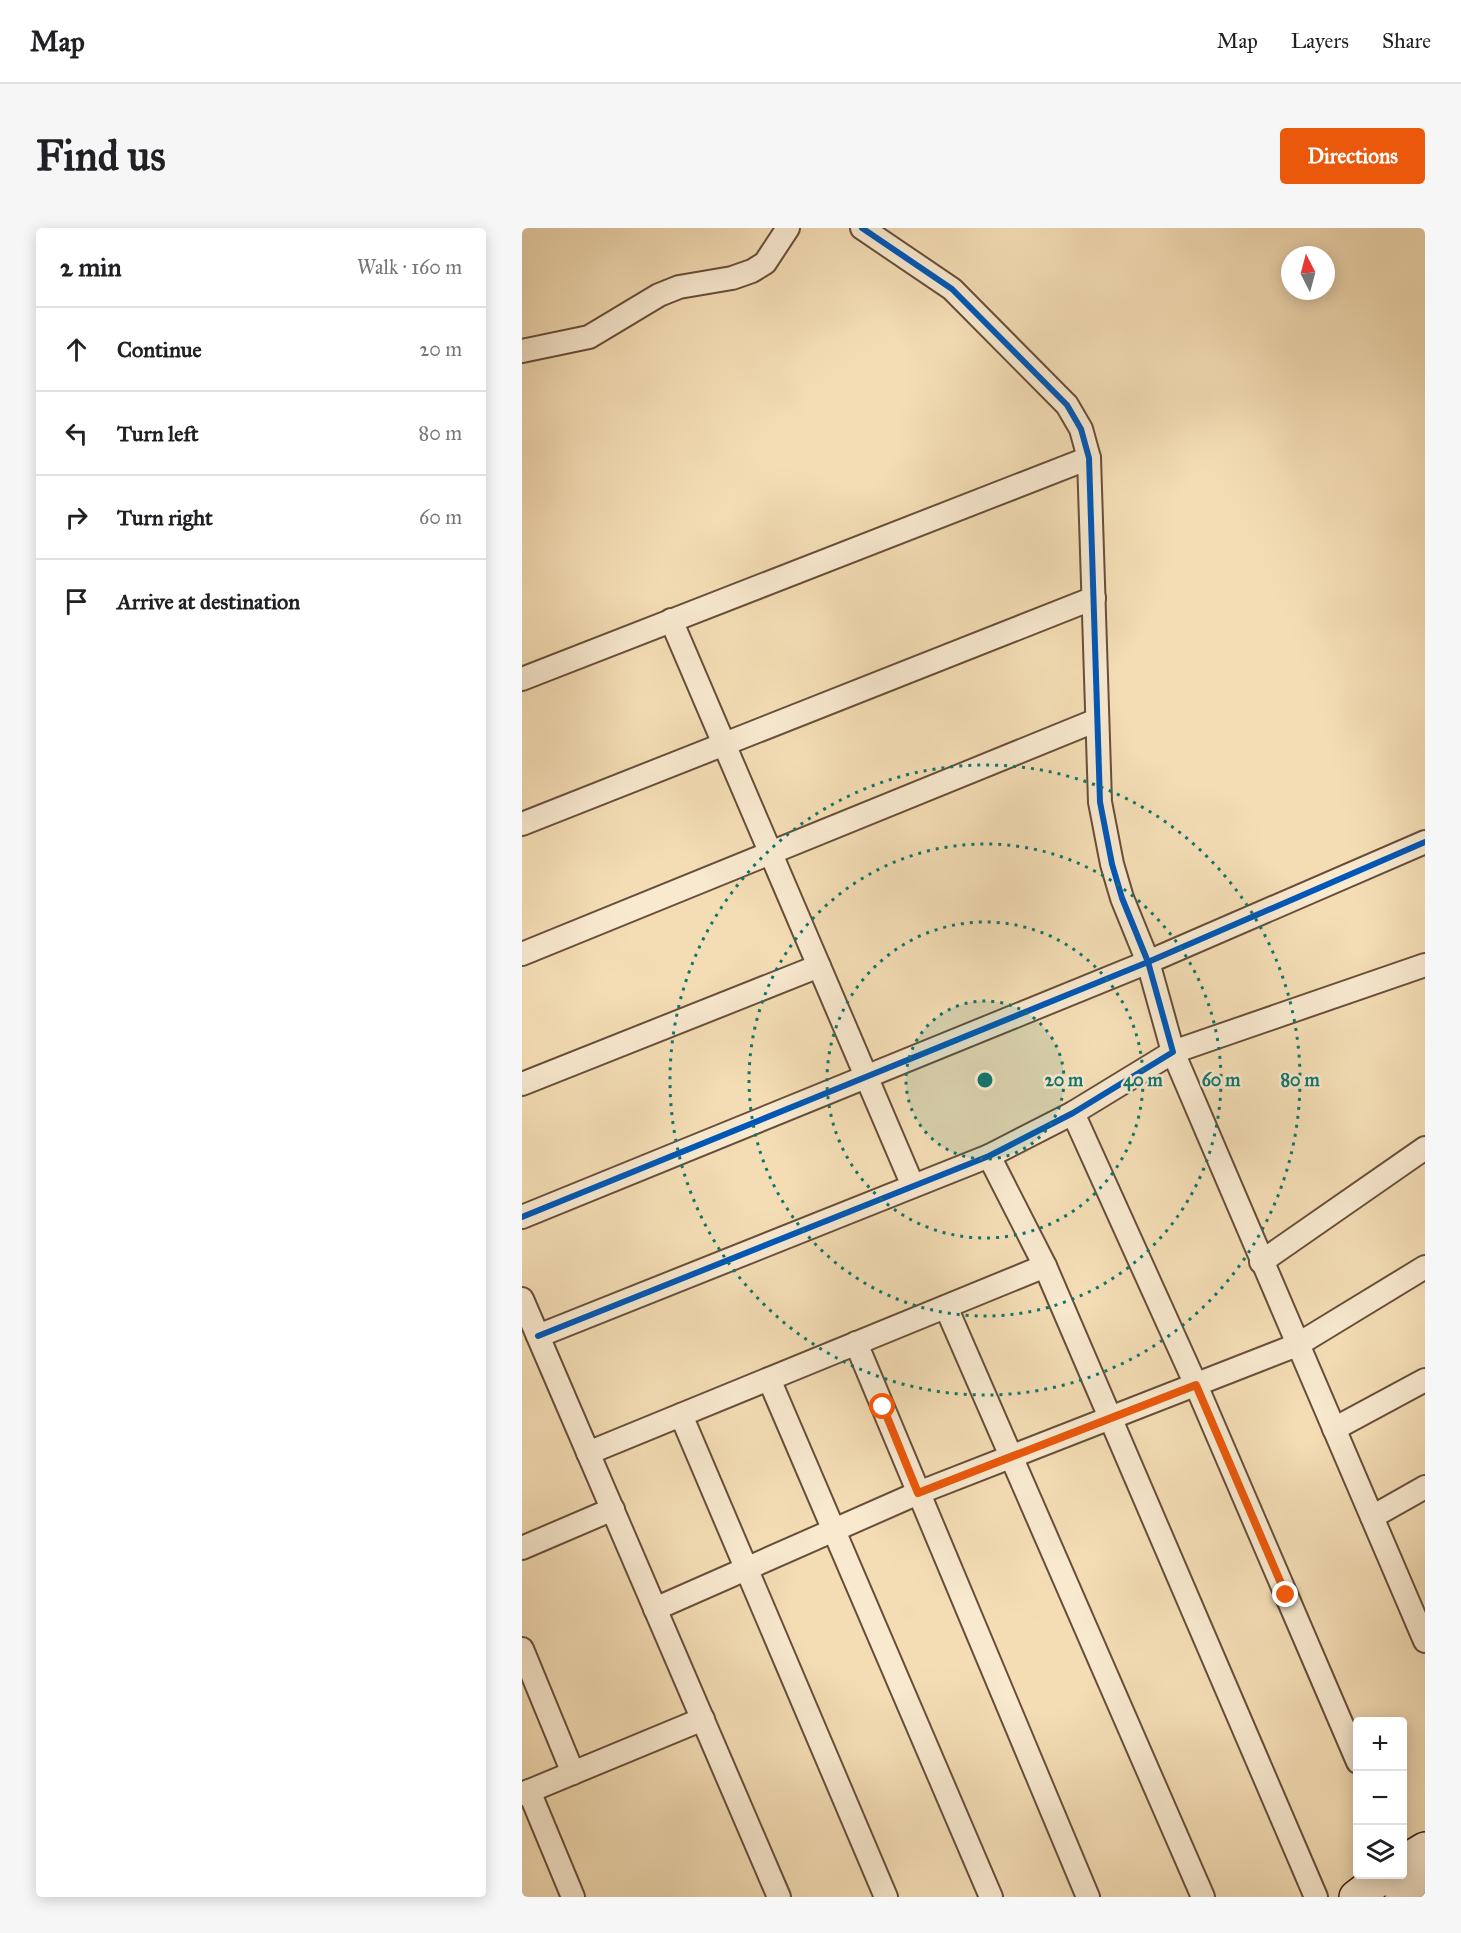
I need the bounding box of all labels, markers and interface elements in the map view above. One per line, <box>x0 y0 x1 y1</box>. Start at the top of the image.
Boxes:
text: Map <box>30 24 85 59</box>
text: Map <box>1217 28 1258 54</box>
text: Layers <box>1291 28 1349 54</box>
text: Share <box>1382 28 1431 54</box>
button: Directions <box>1280 128 1425 184</box>
text: Find us <box>36 130 166 182</box>
north arrow <box>1281 246 1335 300</box>
text: 2 min <box>60 251 121 283</box>
text: Walk · 160 m <box>357 255 462 279</box>
icon: ahead <box>60 333 93 366</box>
text: Continue <box>117 336 202 363</box>
text: 20 m <box>419 337 462 361</box>
icon: left <box>60 417 93 450</box>
text: Turn left <box>117 420 199 447</box>
text: 80 m <box>419 421 462 445</box>
icon: right <box>60 501 93 534</box>
text: Turn right <box>117 504 213 531</box>
text: 60 m <box>419 505 462 529</box>
icon: arrive <box>60 585 93 618</box>
text: Arrive at destination <box>117 588 300 615</box>
text: 20 m <box>1045 1069 1084 1091</box>
text: 40 m <box>1123 1069 1164 1092</box>
text: 60 m <box>1202 1069 1241 1091</box>
text: 80 m <box>1280 1069 1320 1091</box>
centre of rings <box>975 1070 995 1090</box>
route start <box>869 1393 895 1419</box>
route end <box>1272 1581 1298 1607</box>
map controls <box>1353 1717 1407 1879</box>
button: + <box>1353 1717 1407 1771</box>
button: − <box>1353 1771 1407 1825</box>
button: layers <box>1353 1825 1407 1879</box>

